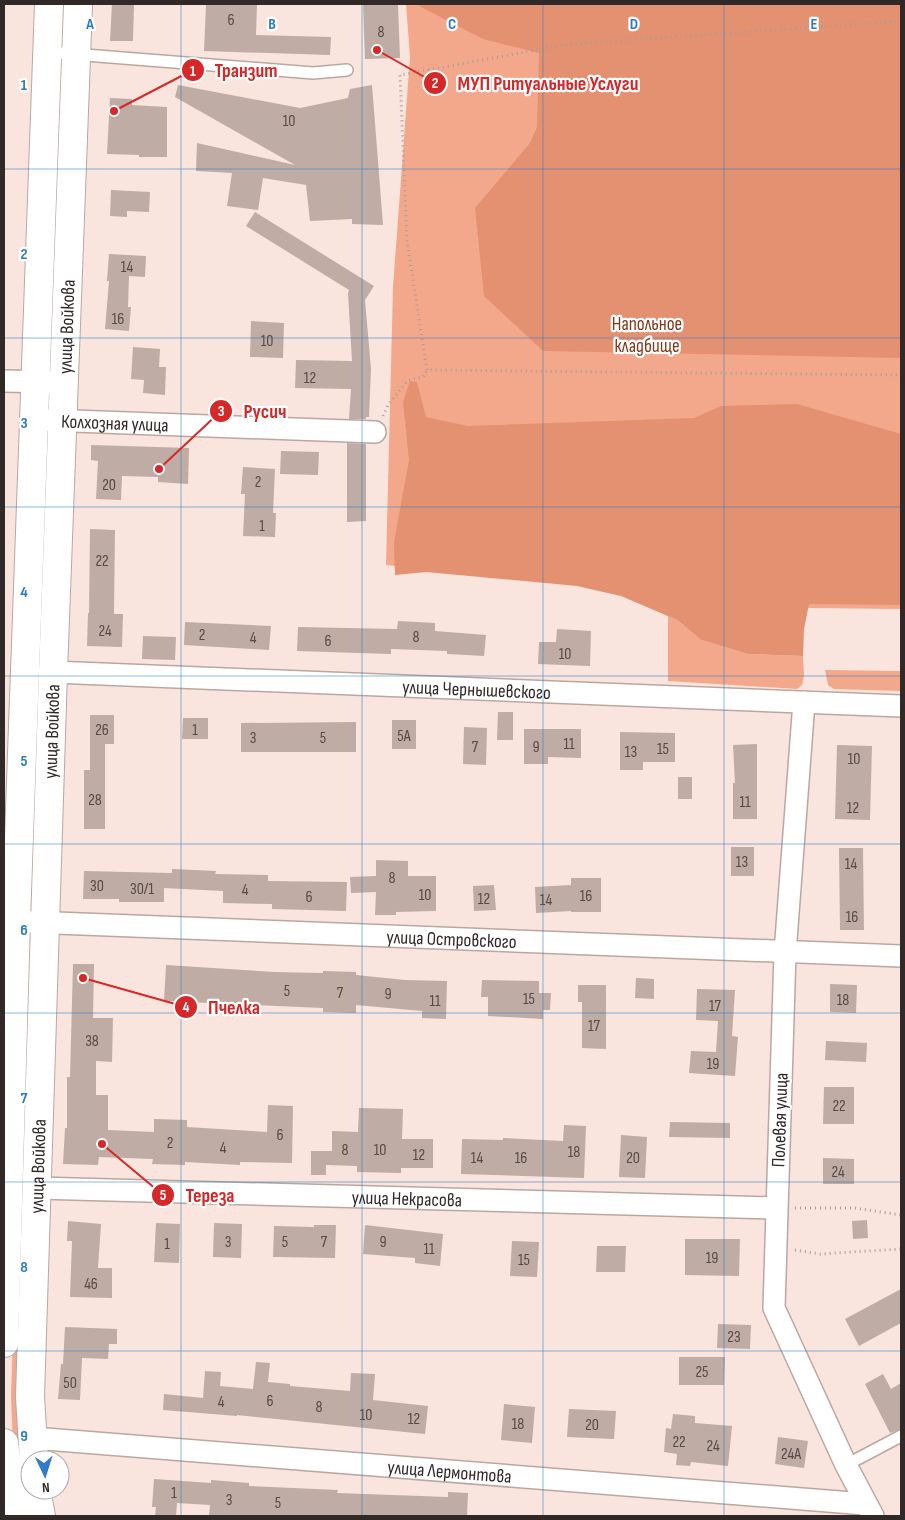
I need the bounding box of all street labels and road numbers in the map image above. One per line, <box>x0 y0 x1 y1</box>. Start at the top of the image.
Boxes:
street label: улица Войкова <box>54 279 81 374</box>
street label: Колхозная улица <box>61 411 169 437</box>
street label: улица Чернышевского <box>402 676 551 705</box>
street label: улица Войкова <box>40 684 66 779</box>
street label: улица Островского <box>386 926 517 954</box>
street label: Полевая улица <box>767 1072 794 1168</box>
street label: улица Войкова <box>26 1119 52 1214</box>
street label: улица Некрасова <box>351 1187 462 1212</box>
street label: улица Лермонтова <box>387 1456 512 1489</box>

